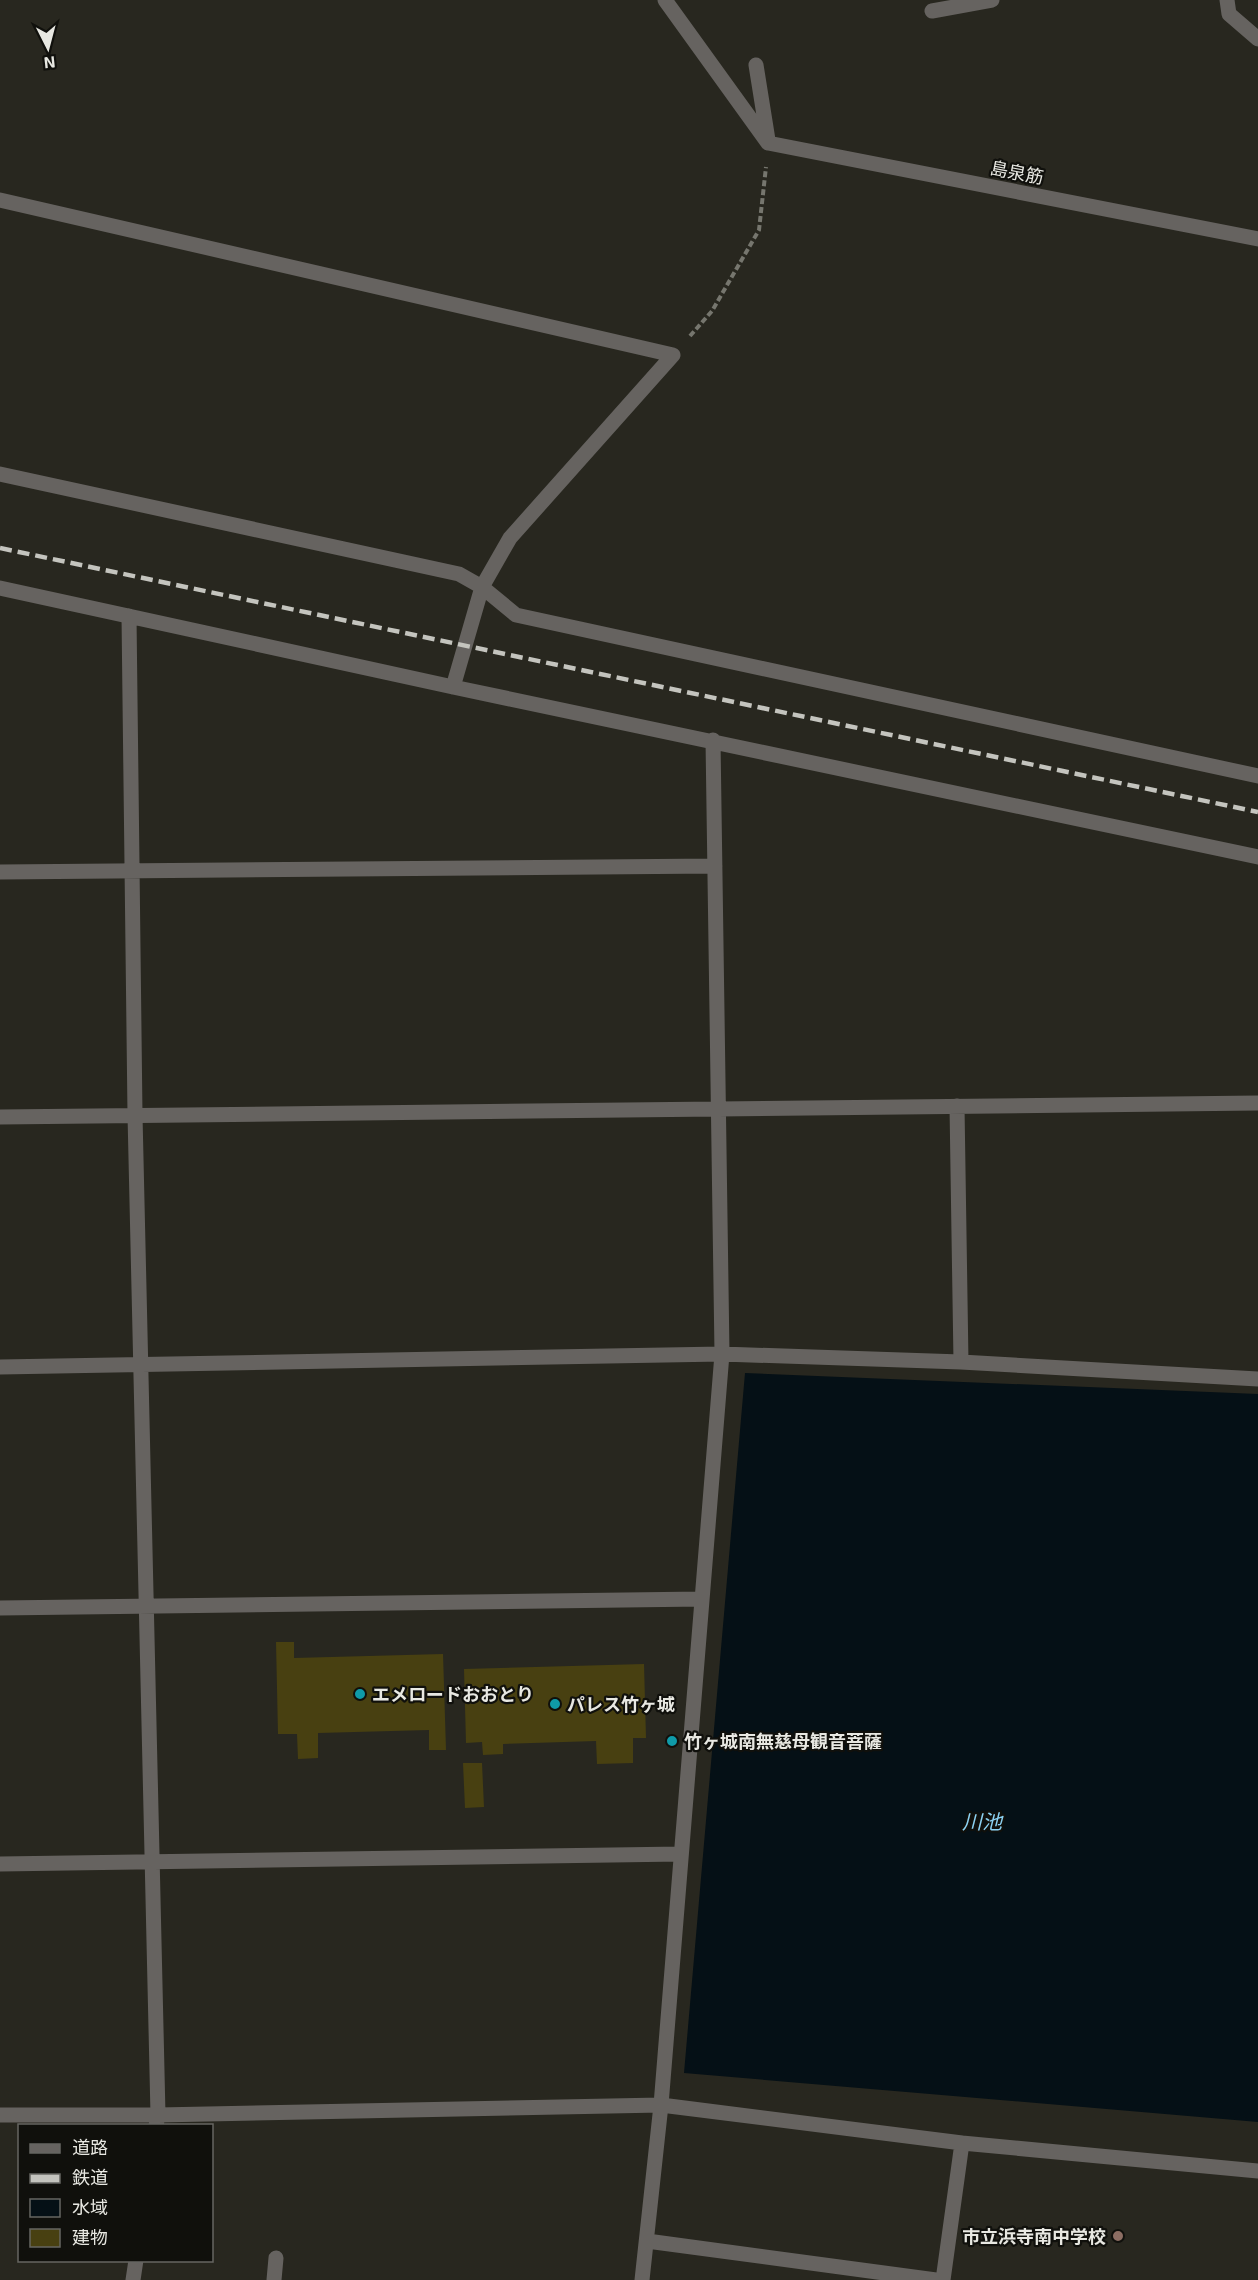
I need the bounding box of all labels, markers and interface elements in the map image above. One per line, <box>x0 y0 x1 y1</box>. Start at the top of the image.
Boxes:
north arrow <box>18 18 78 78</box>
text: N <box>43 53 56 73</box>
street label: 島泉筋 <box>988 156 1046 188</box>
place label: エメロードおおとり <box>372 1683 534 1705</box>
marker: エメロードおおとり <box>353 1687 367 1701</box>
place label: パレス竹ヶ城 <box>567 1693 675 1715</box>
marker: パレス竹ヶ城 <box>548 1697 562 1711</box>
place label: 竹ヶ城南無慈母観音菩薩 <box>684 1730 882 1752</box>
marker: 竹ヶ城南無慈母観音菩薩 <box>665 1734 679 1748</box>
water label: 川池 <box>962 1809 1004 1833</box>
legend <box>18 2124 213 2262</box>
text: 道路 <box>72 2136 108 2158</box>
text: 鉄道 <box>72 2166 108 2188</box>
text: 水域 <box>72 2196 108 2218</box>
place label: 市立浜寺南中学校 <box>962 2225 1106 2247</box>
text: 建物 <box>72 2226 108 2248</box>
marker: 市立浜寺南中学校 <box>1111 2229 1125 2243</box>

